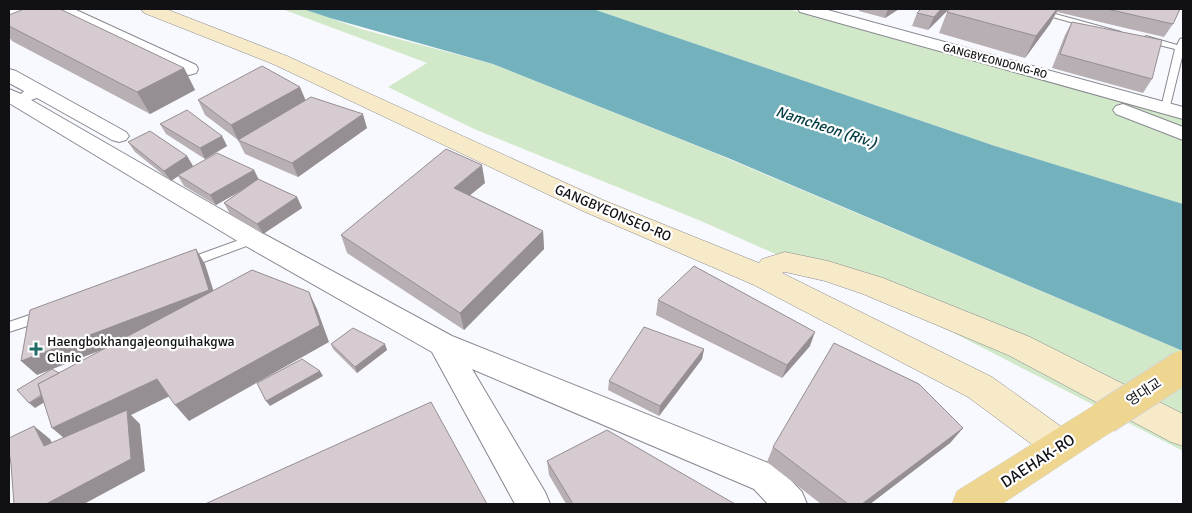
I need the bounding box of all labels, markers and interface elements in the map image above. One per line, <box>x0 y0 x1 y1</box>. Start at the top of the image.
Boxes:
street label: GANGBYEONDONG-RO <box>941 41 1049 81</box>
water label: Namcheon (Riv.) <box>773 102 880 152</box>
street label: GANGBYEONSEO-RO <box>552 181 674 245</box>
place label: Haengbokhangajeonguihakgwa Clinic <box>47 333 235 366</box>
marker: Haengbokhangajeonguihakgwa Clinic <box>29 342 43 356</box>
street label: 영대교 <box>1123 374 1165 410</box>
street label: DAEHAK-RO <box>997 430 1079 492</box>

